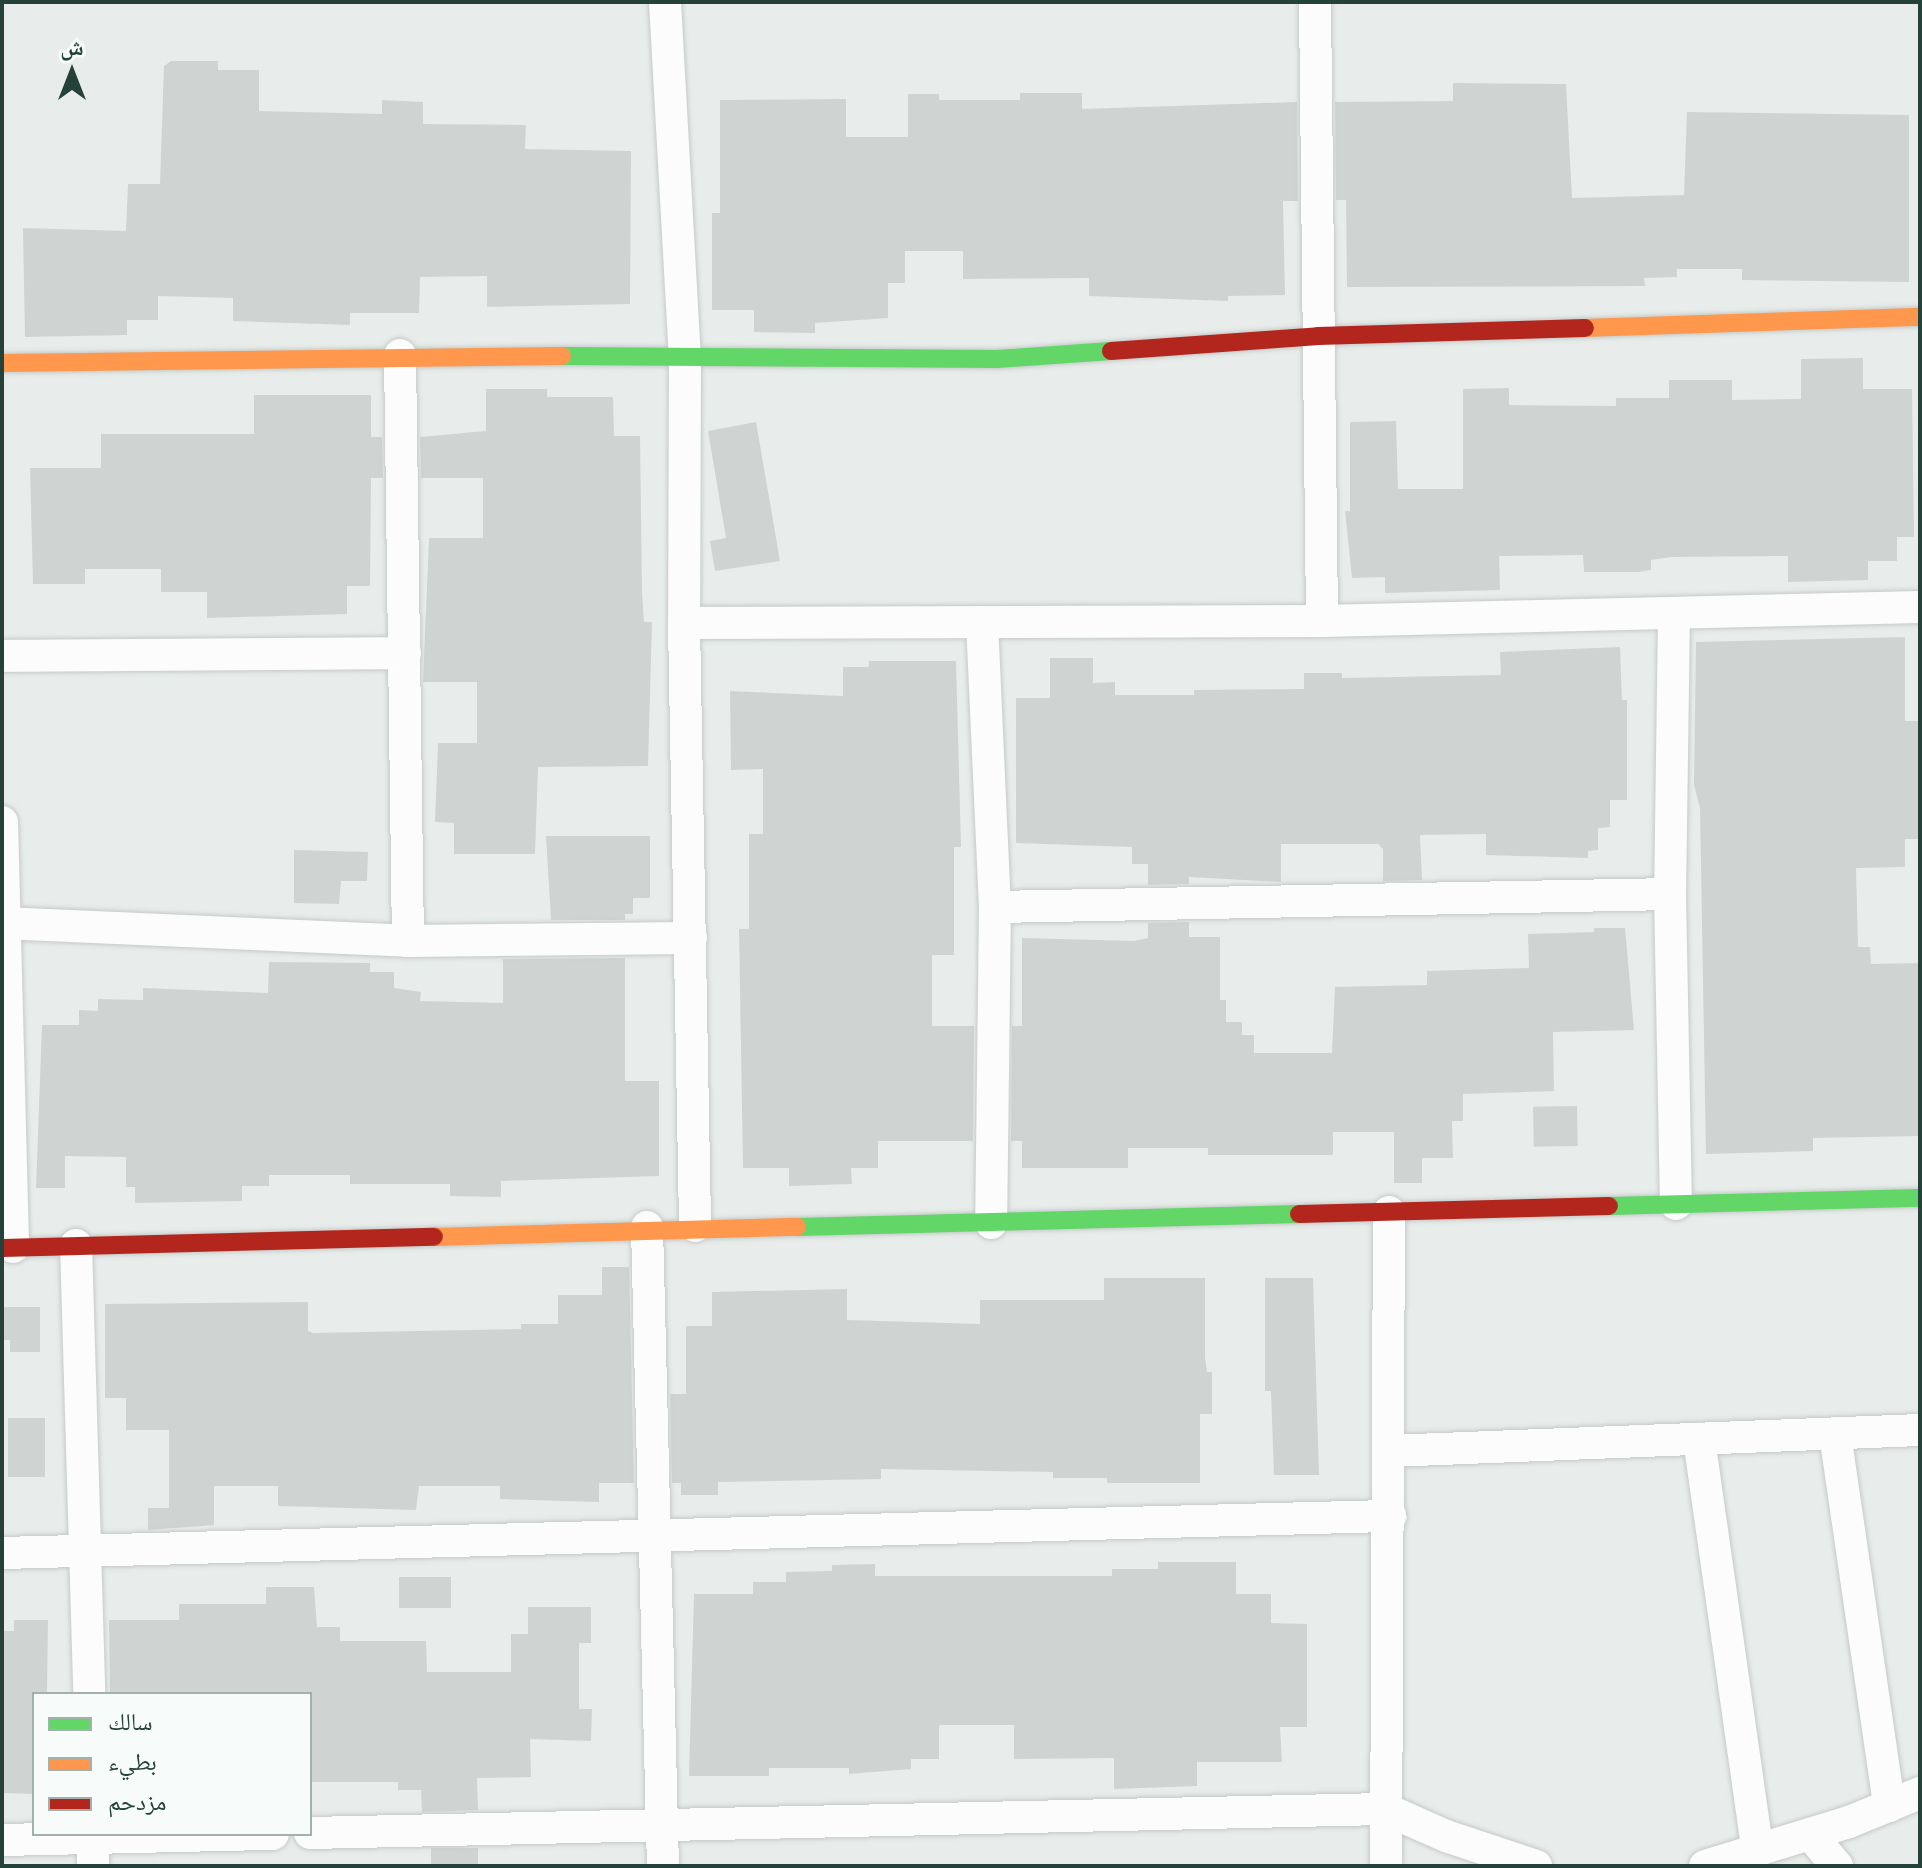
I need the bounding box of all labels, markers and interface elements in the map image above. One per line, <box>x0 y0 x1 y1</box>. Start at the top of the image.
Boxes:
north arrow <box>32 32 112 112</box>
text: ش <box>60 34 84 61</box>
legend <box>32 1692 312 1836</box>
text: سالك <box>108 1708 153 1736</box>
text: بطيء <box>108 1748 157 1776</box>
text: مزدحم <box>108 1788 167 1816</box>

